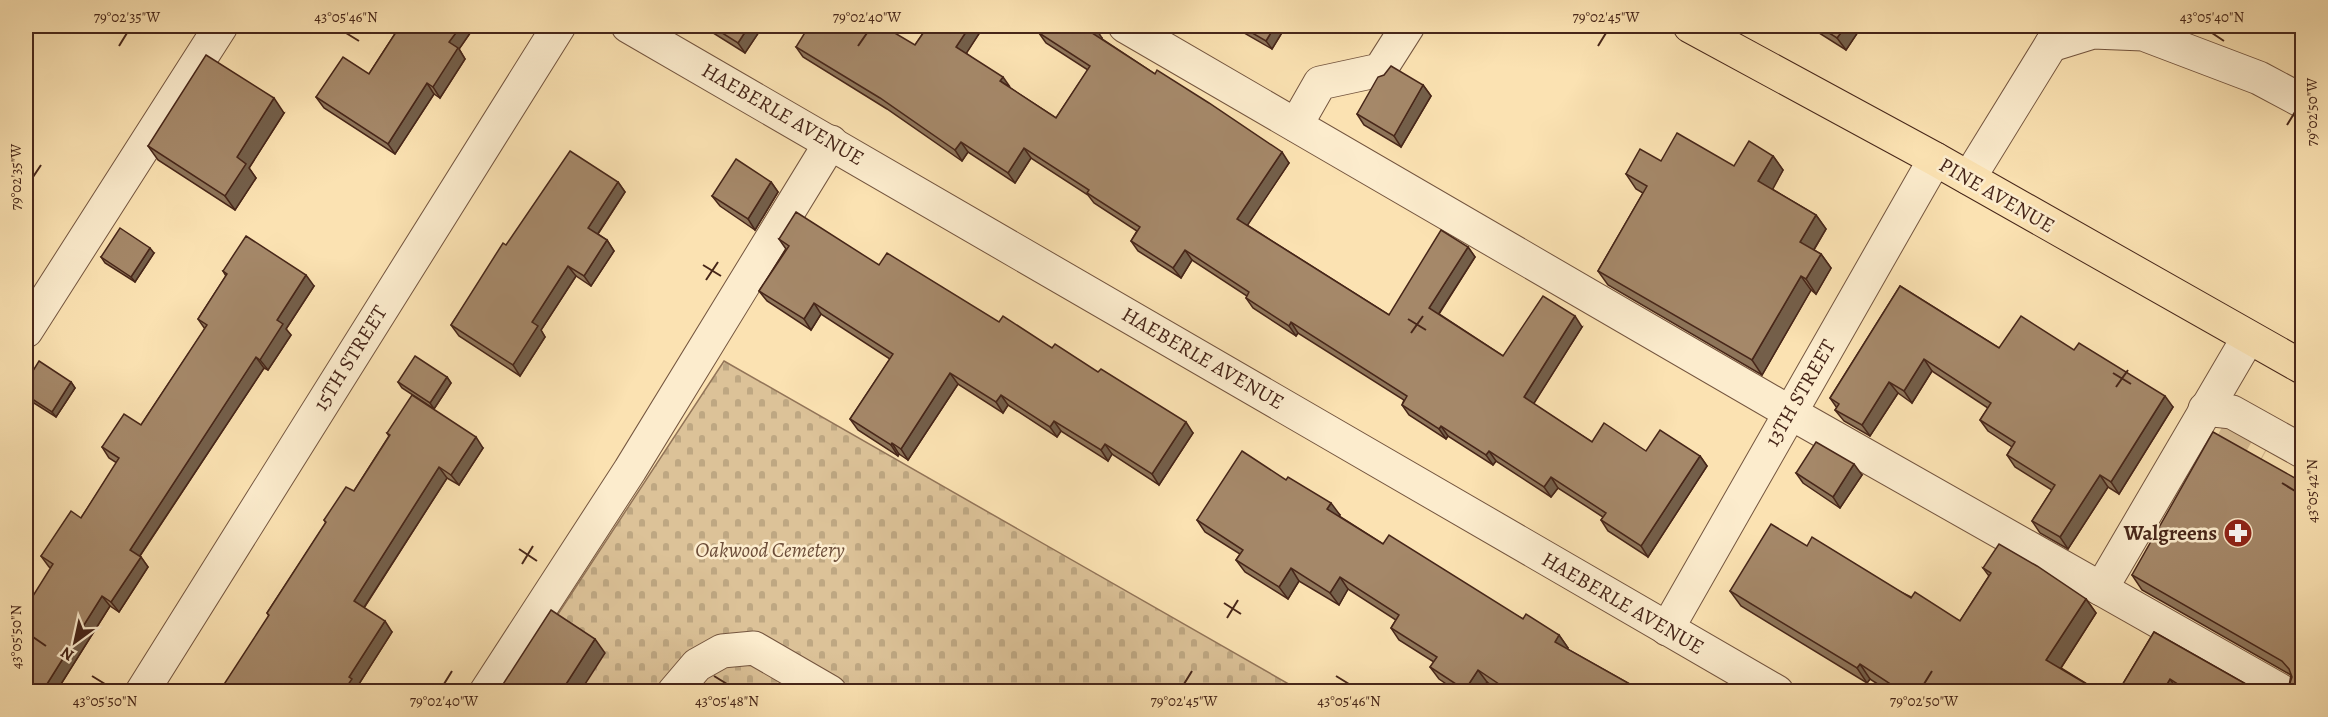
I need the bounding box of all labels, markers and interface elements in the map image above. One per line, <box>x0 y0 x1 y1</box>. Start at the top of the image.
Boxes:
text: 79°02'35"W <box>94 7 160 27</box>
text: 43°05'46"N <box>314 7 378 27</box>
text: 79°02'40"W <box>833 7 901 27</box>
text: 79°02'45"W <box>1572 7 1640 27</box>
text: 43°05'40"N <box>2180 7 2245 27</box>
street label: HAEBERLE AVENUE <box>697 56 869 172</box>
text: 79°02'50"W <box>2302 78 2322 146</box>
text: 79°02'35"W <box>6 144 26 210</box>
street label: PINE AVENUE <box>1934 151 2060 239</box>
street label: 15TH STREET <box>306 300 394 416</box>
street label: HAEBERLE AVENUE <box>1117 300 1289 416</box>
street label: 13TH STREET <box>1758 334 1842 452</box>
text: 43°05'42"N <box>2302 459 2322 523</box>
pharmacy icon: Walgreens <box>2222 517 2254 549</box>
place label: Walgreens <box>2123 519 2217 547</box>
park label: Oakwood Cemetery <box>695 536 845 564</box>
street label: HAEBERLE AVENUE <box>1537 545 1709 661</box>
text: 43°05'50"N <box>6 605 26 669</box>
north arrow <box>45 612 105 672</box>
text: N <box>56 641 78 666</box>
text: 43°05'50"N <box>73 691 137 711</box>
text: 79°02'40"W <box>410 691 478 711</box>
text: 43°05'48"N <box>695 691 759 711</box>
text: 79°02'45"W <box>1150 691 1218 711</box>
text: 43°05'46"N <box>1317 691 1381 711</box>
text: 79°02'50"W <box>1890 691 1958 711</box>

